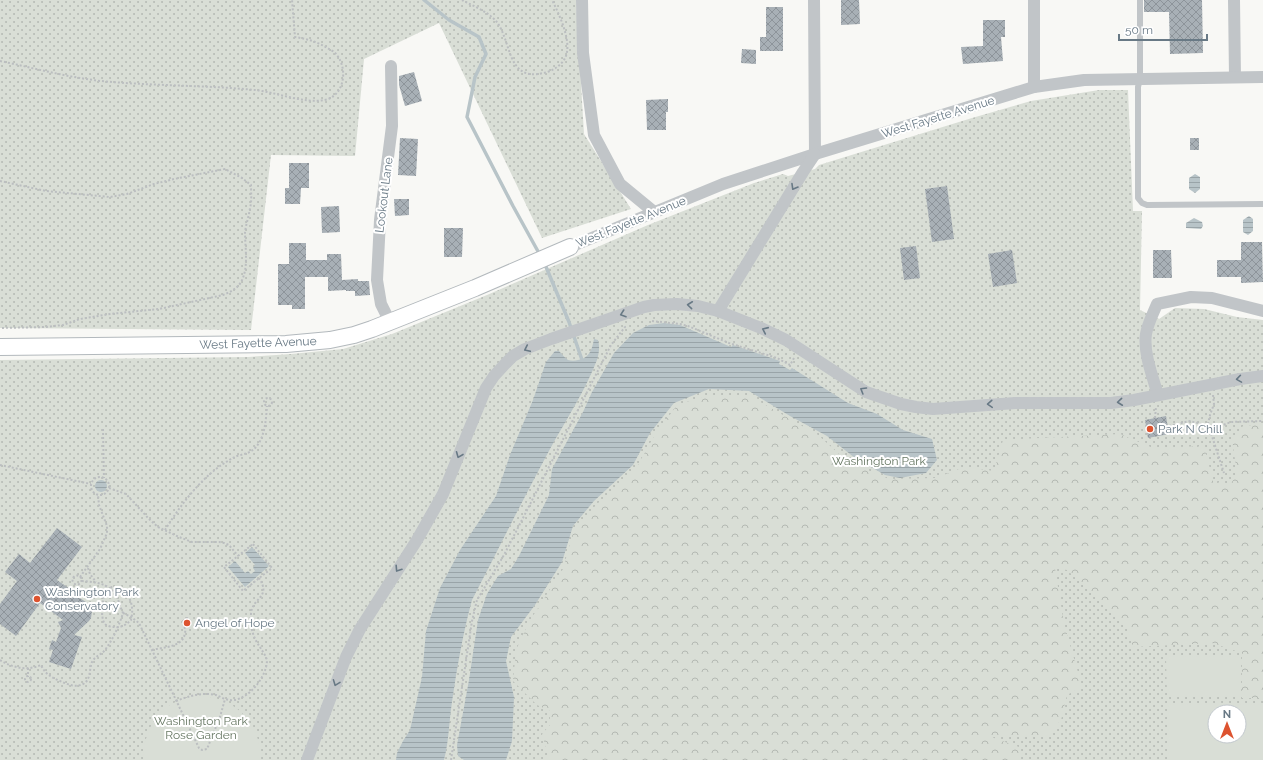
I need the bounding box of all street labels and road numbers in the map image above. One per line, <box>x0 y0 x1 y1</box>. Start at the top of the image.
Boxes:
street label: West Fayette Avenue <box>880 93 996 141</box>
street label: Lookout Lane <box>372 156 396 234</box>
street label: West Fayette Avenue <box>574 194 688 250</box>
street label: West Fayette Avenue <box>199 334 317 352</box>

